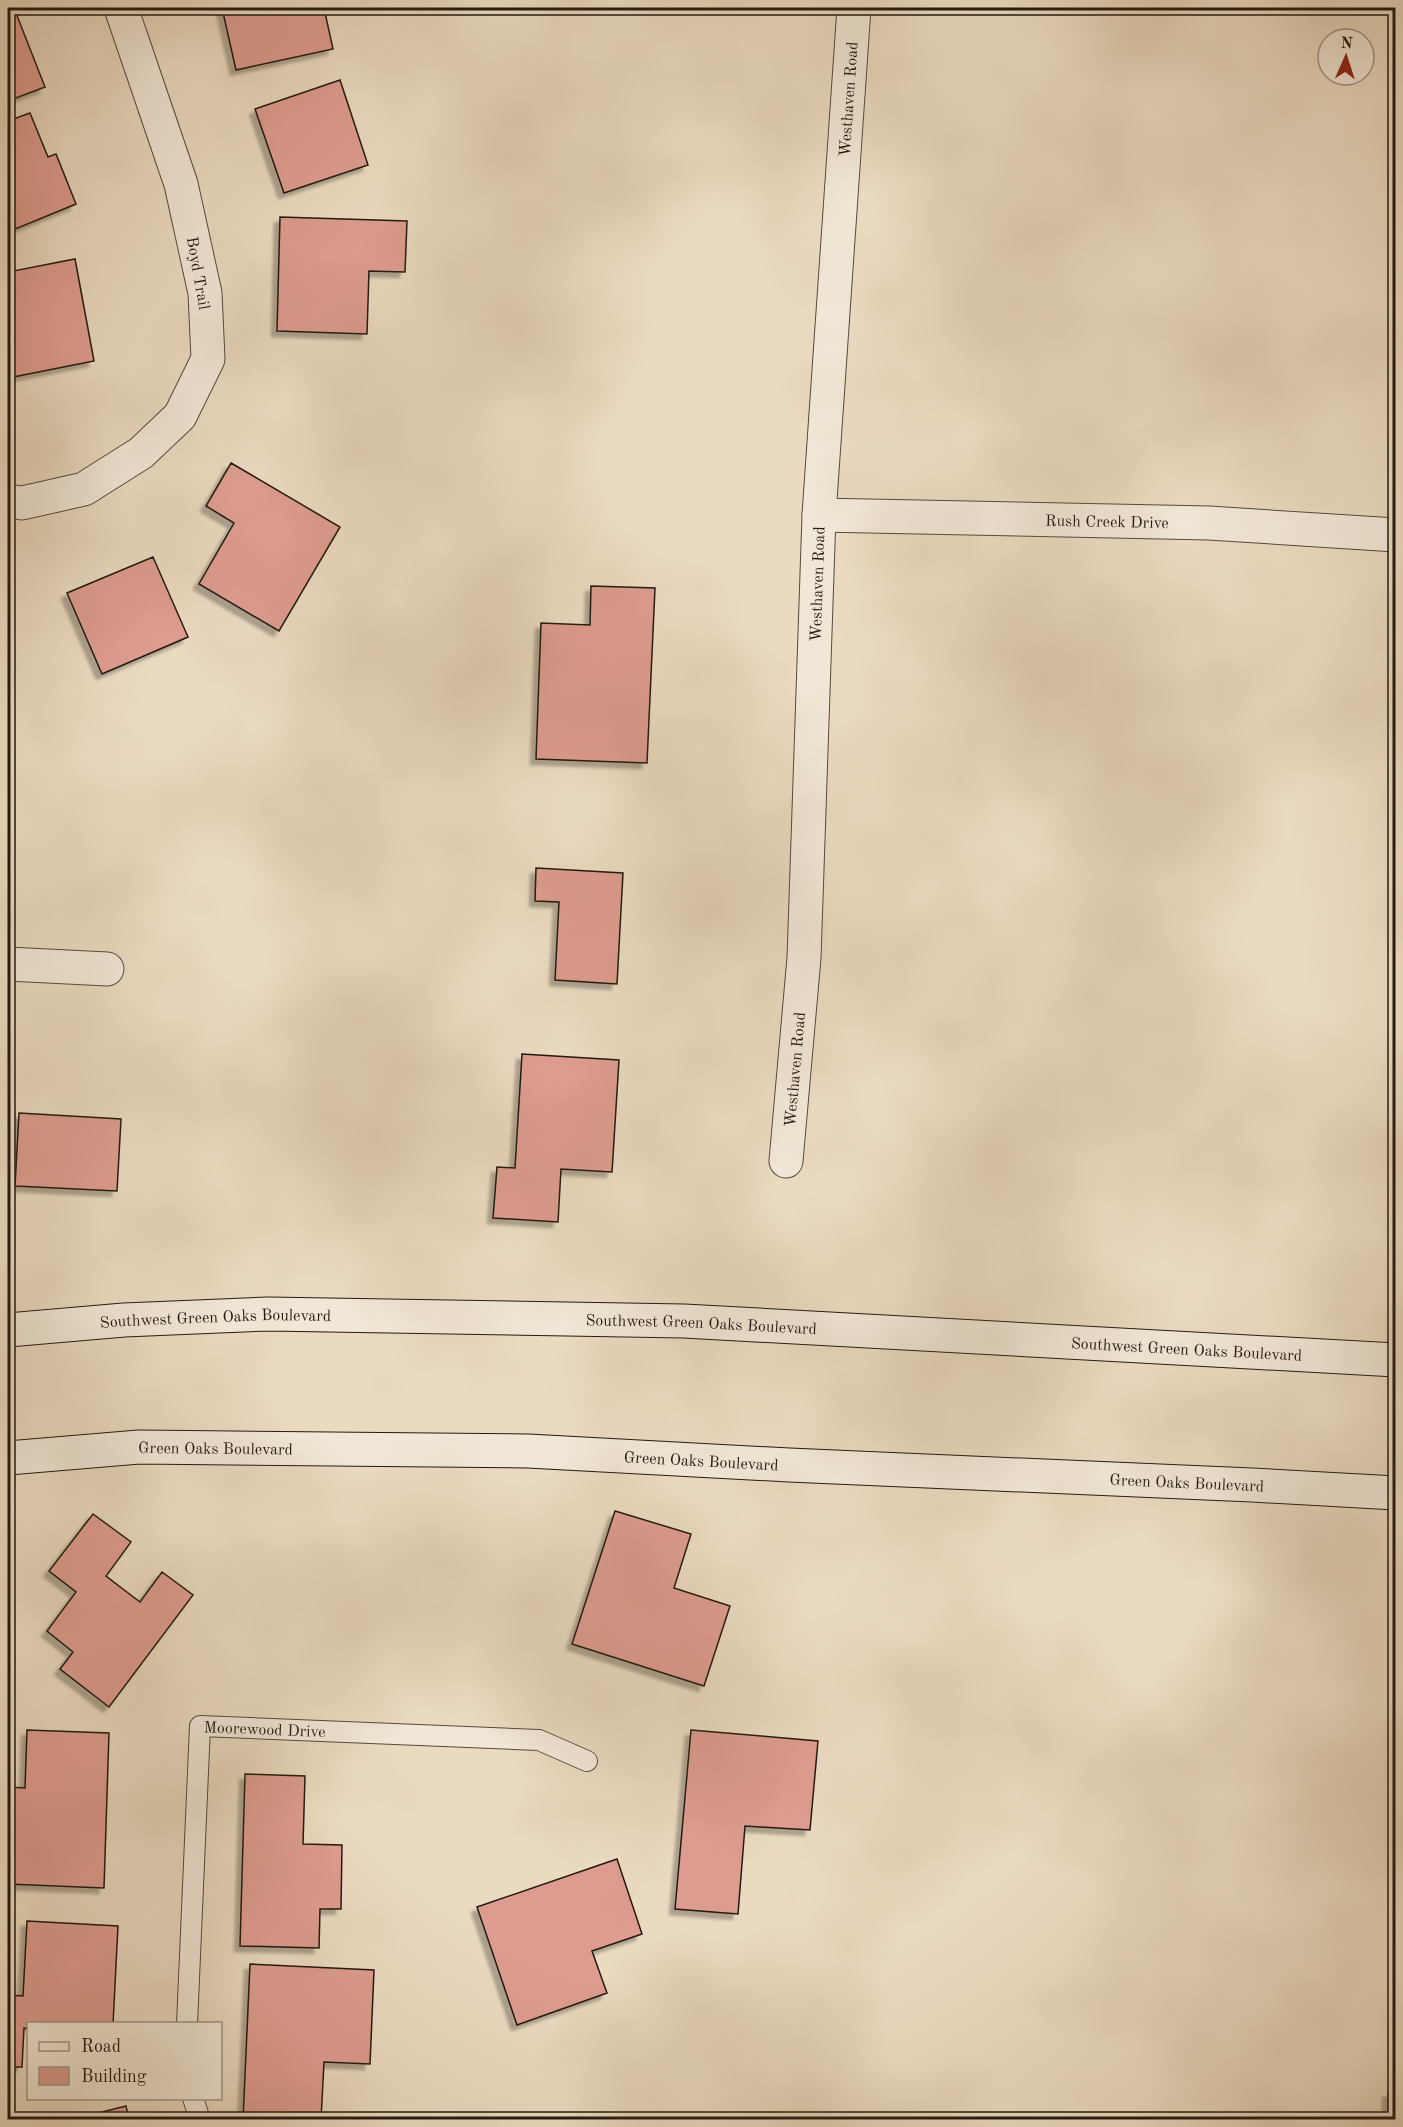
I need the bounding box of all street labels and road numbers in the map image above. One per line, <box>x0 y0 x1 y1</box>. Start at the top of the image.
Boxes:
street label: Westhaven Road <box>838 41 862 157</box>
street label: Boyd Trail <box>183 235 211 311</box>
street label: Rush Creek Drive <box>1045 514 1169 532</box>
street label: Westhaven Road <box>809 526 829 642</box>
street label: Westhaven Road <box>783 1011 809 1128</box>
street label: Southwest Green Oaks Boulevard <box>99 1308 331 1332</box>
street label: Southwest Green Oaks Boulevard <box>585 1313 817 1338</box>
street label: Southwest Green Oaks Boulevard <box>1070 1336 1303 1365</box>
street label: Green Oaks Boulevard <box>138 1441 293 1459</box>
street label: Green Oaks Boulevard <box>623 1450 779 1474</box>
street label: Green Oaks Boulevard <box>1109 1473 1264 1496</box>
street label: Moorewood Drive <box>203 1720 326 1741</box>

